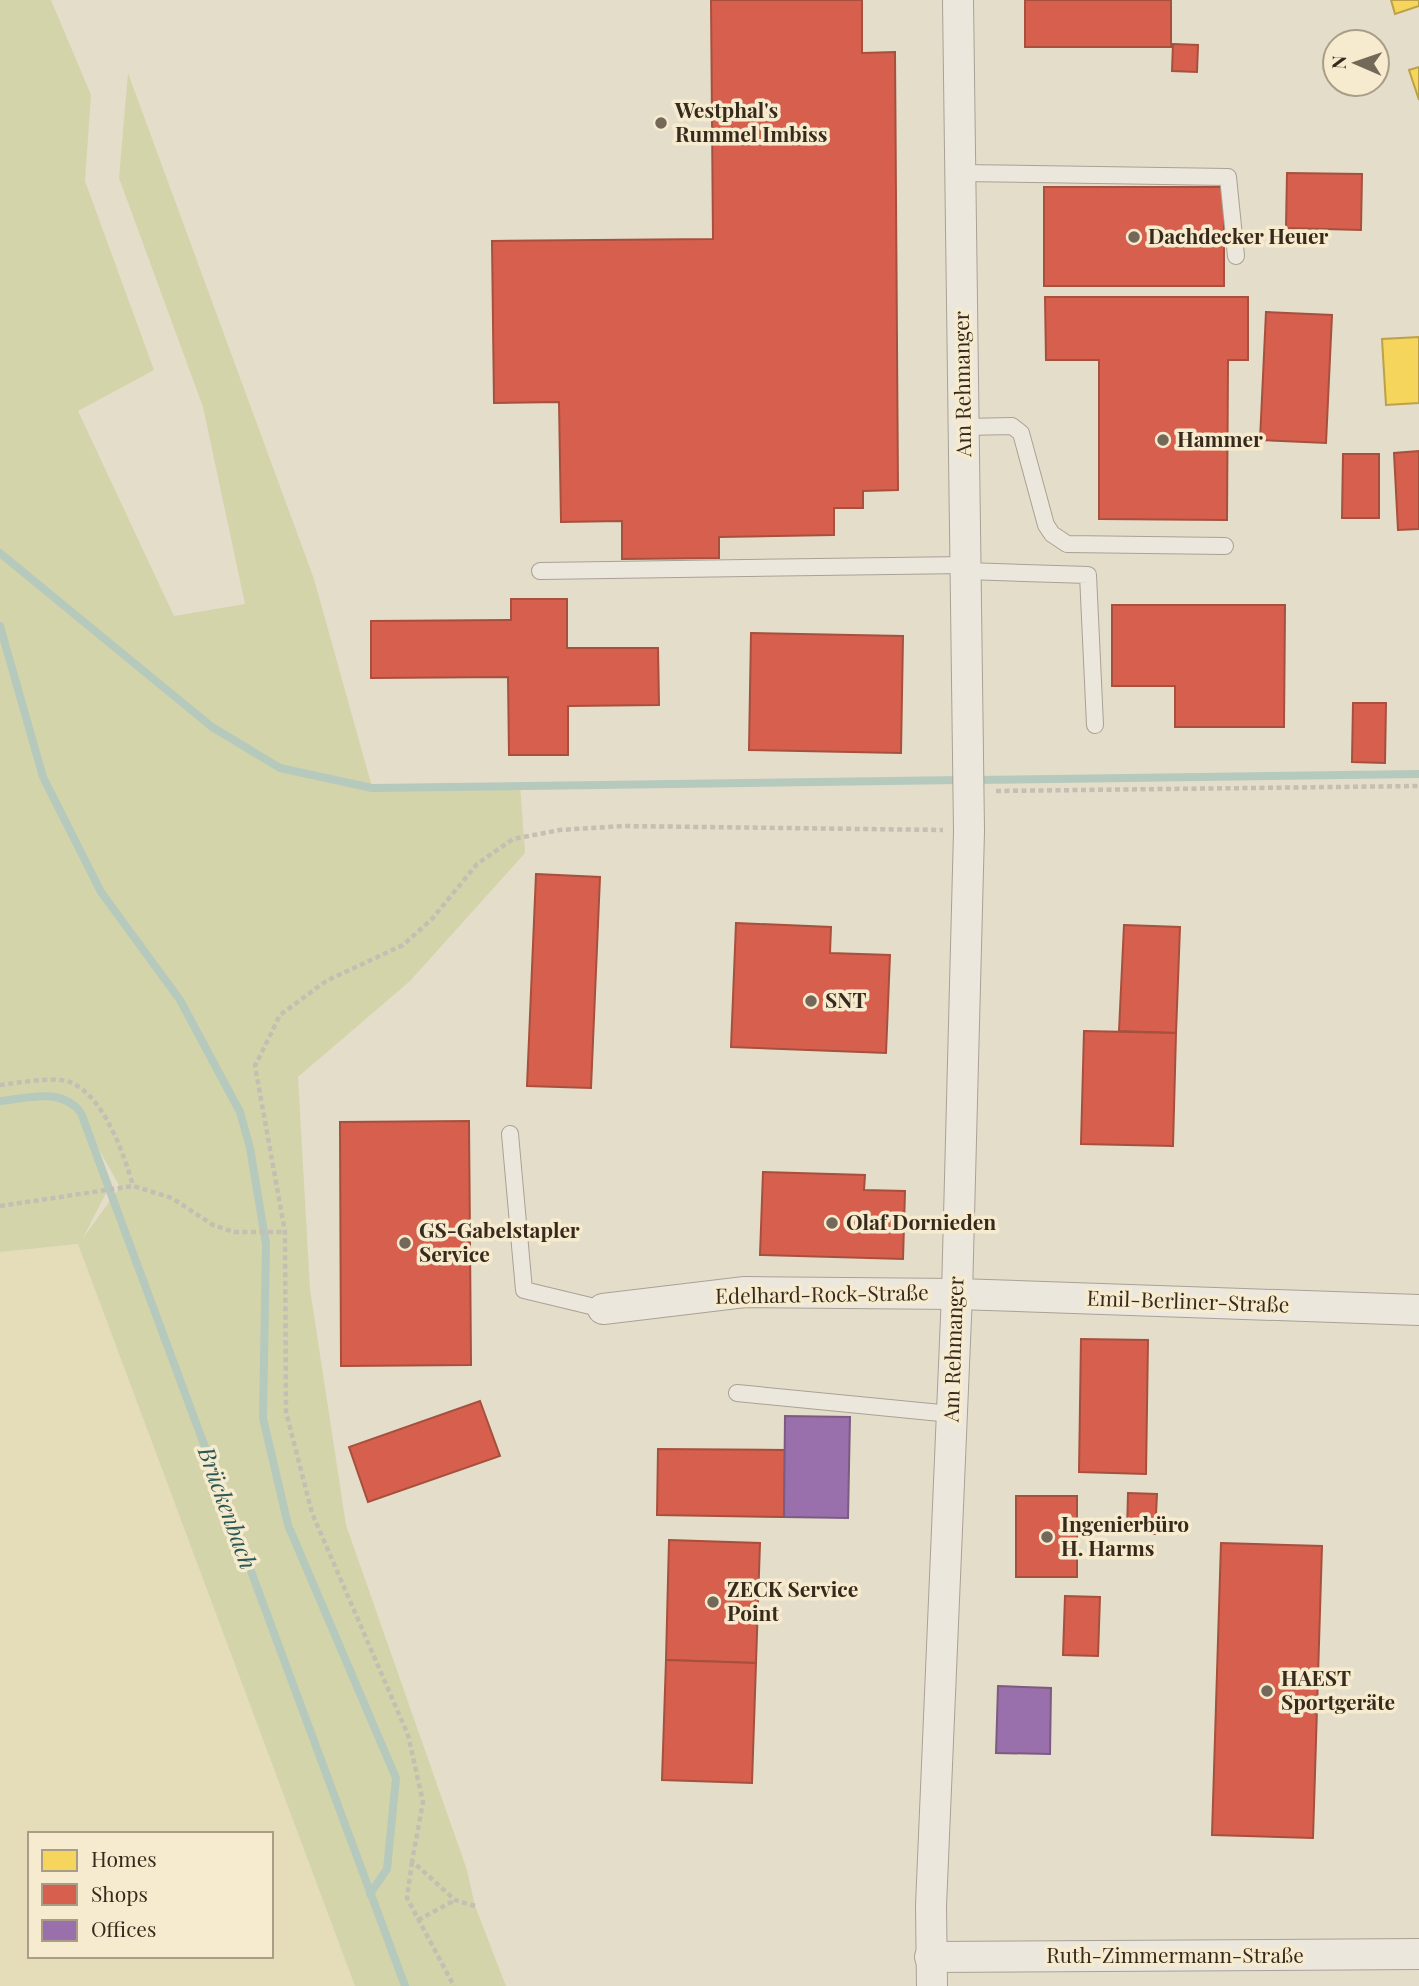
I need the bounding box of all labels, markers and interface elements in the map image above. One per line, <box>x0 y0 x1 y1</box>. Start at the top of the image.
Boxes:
north arrow <box>1321 28 1391 98</box>
text: N <box>1325 55 1351 70</box>
place label: Westphal's Rummel Imbiss <box>674 95 828 147</box>
marker: Westphal's Rummel Imbiss <box>653 115 669 131</box>
place label: Dachdecker Heuer <box>1148 221 1328 249</box>
marker: Dachdecker Heuer <box>1126 229 1142 245</box>
street label: Am Rehmanger <box>946 310 976 458</box>
place label: Hammer <box>1177 424 1263 452</box>
marker: Hammer <box>1155 432 1171 448</box>
place label: SNT <box>825 985 866 1013</box>
marker: SNT <box>803 993 819 1009</box>
place label: Olaf Dornieden <box>846 1207 996 1235</box>
place label: GS-Gabelstapler Service <box>419 1215 580 1267</box>
marker: Olaf Dornieden <box>824 1215 840 1231</box>
marker: GS-Gabelstapler Service <box>397 1235 413 1251</box>
street label: Am Rehmanger <box>935 1275 969 1423</box>
street label: Edelhard-Rock-Straße <box>715 1277 929 1309</box>
street label: Emil-Berliner-Straße <box>1086 1282 1290 1318</box>
water label: Brückenbach <box>192 1441 265 1573</box>
place label: Ingenierbüro H. Harms <box>1061 1509 1189 1561</box>
marker: Ingenierbüro H. Harms <box>1039 1529 1055 1545</box>
place label: ZECK Service Point <box>727 1574 858 1626</box>
marker: ZECK Service Point <box>705 1594 721 1610</box>
place label: HAEST Sportgeräte <box>1281 1663 1395 1715</box>
marker: HAEST Sportgeräte <box>1259 1683 1275 1699</box>
legend <box>28 1832 273 1958</box>
text: Homes <box>91 1844 157 1872</box>
text: Shops <box>91 1879 148 1907</box>
text: Offices <box>91 1914 156 1942</box>
street label: Ruth-Zimmermann-Straße <box>1046 1940 1304 1968</box>

